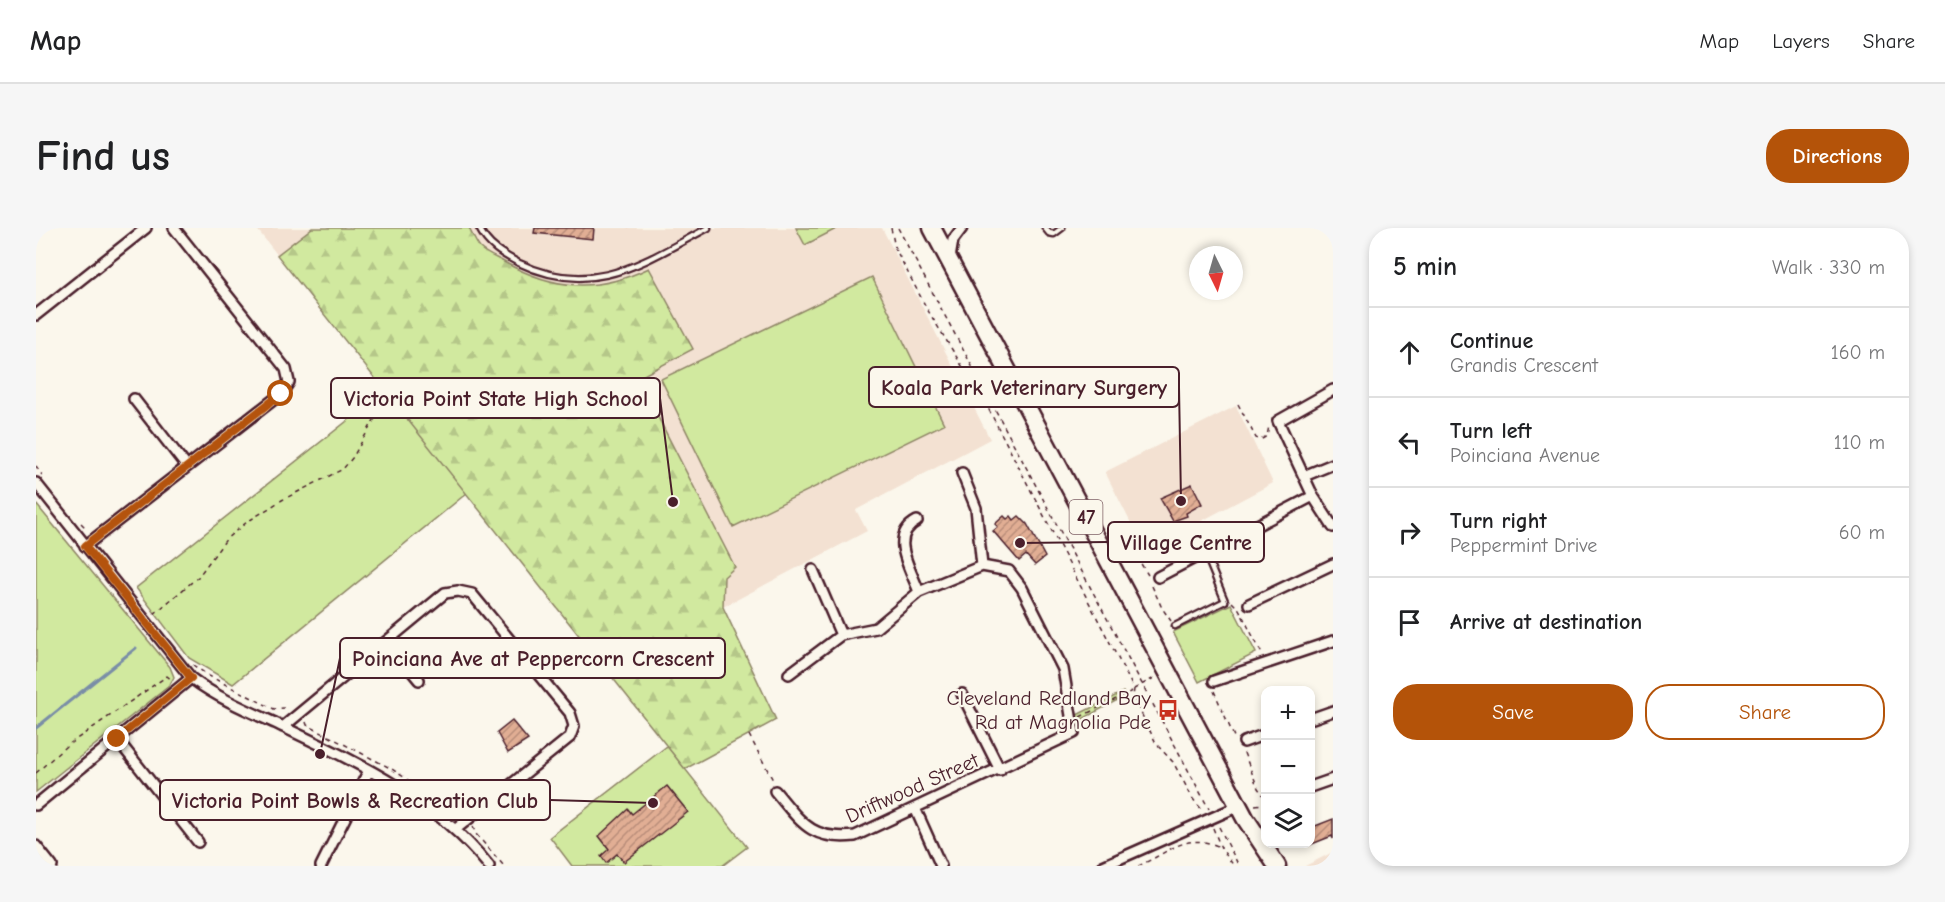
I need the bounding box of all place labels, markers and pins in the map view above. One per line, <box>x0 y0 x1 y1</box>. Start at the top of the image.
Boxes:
callout: Koala Park Veterinary Surgery <box>869 367 1179 407</box>
callout: Victoria Point State High School <box>331 378 660 418</box>
callout: Village Centre <box>1108 522 1264 562</box>
callout: Poinciana Ave at Peppercorn Crescent <box>340 638 725 678</box>
place label: Cleveland Redland Bay Rd at Magnolia Pde <box>947 686 1152 734</box>
bus stop icon: Cleveland Redland Bay Rd at Magnolia Pde <box>1156 698 1180 722</box>
callout: Victoria Point Bowls & Recreation Club <box>160 780 550 820</box>

